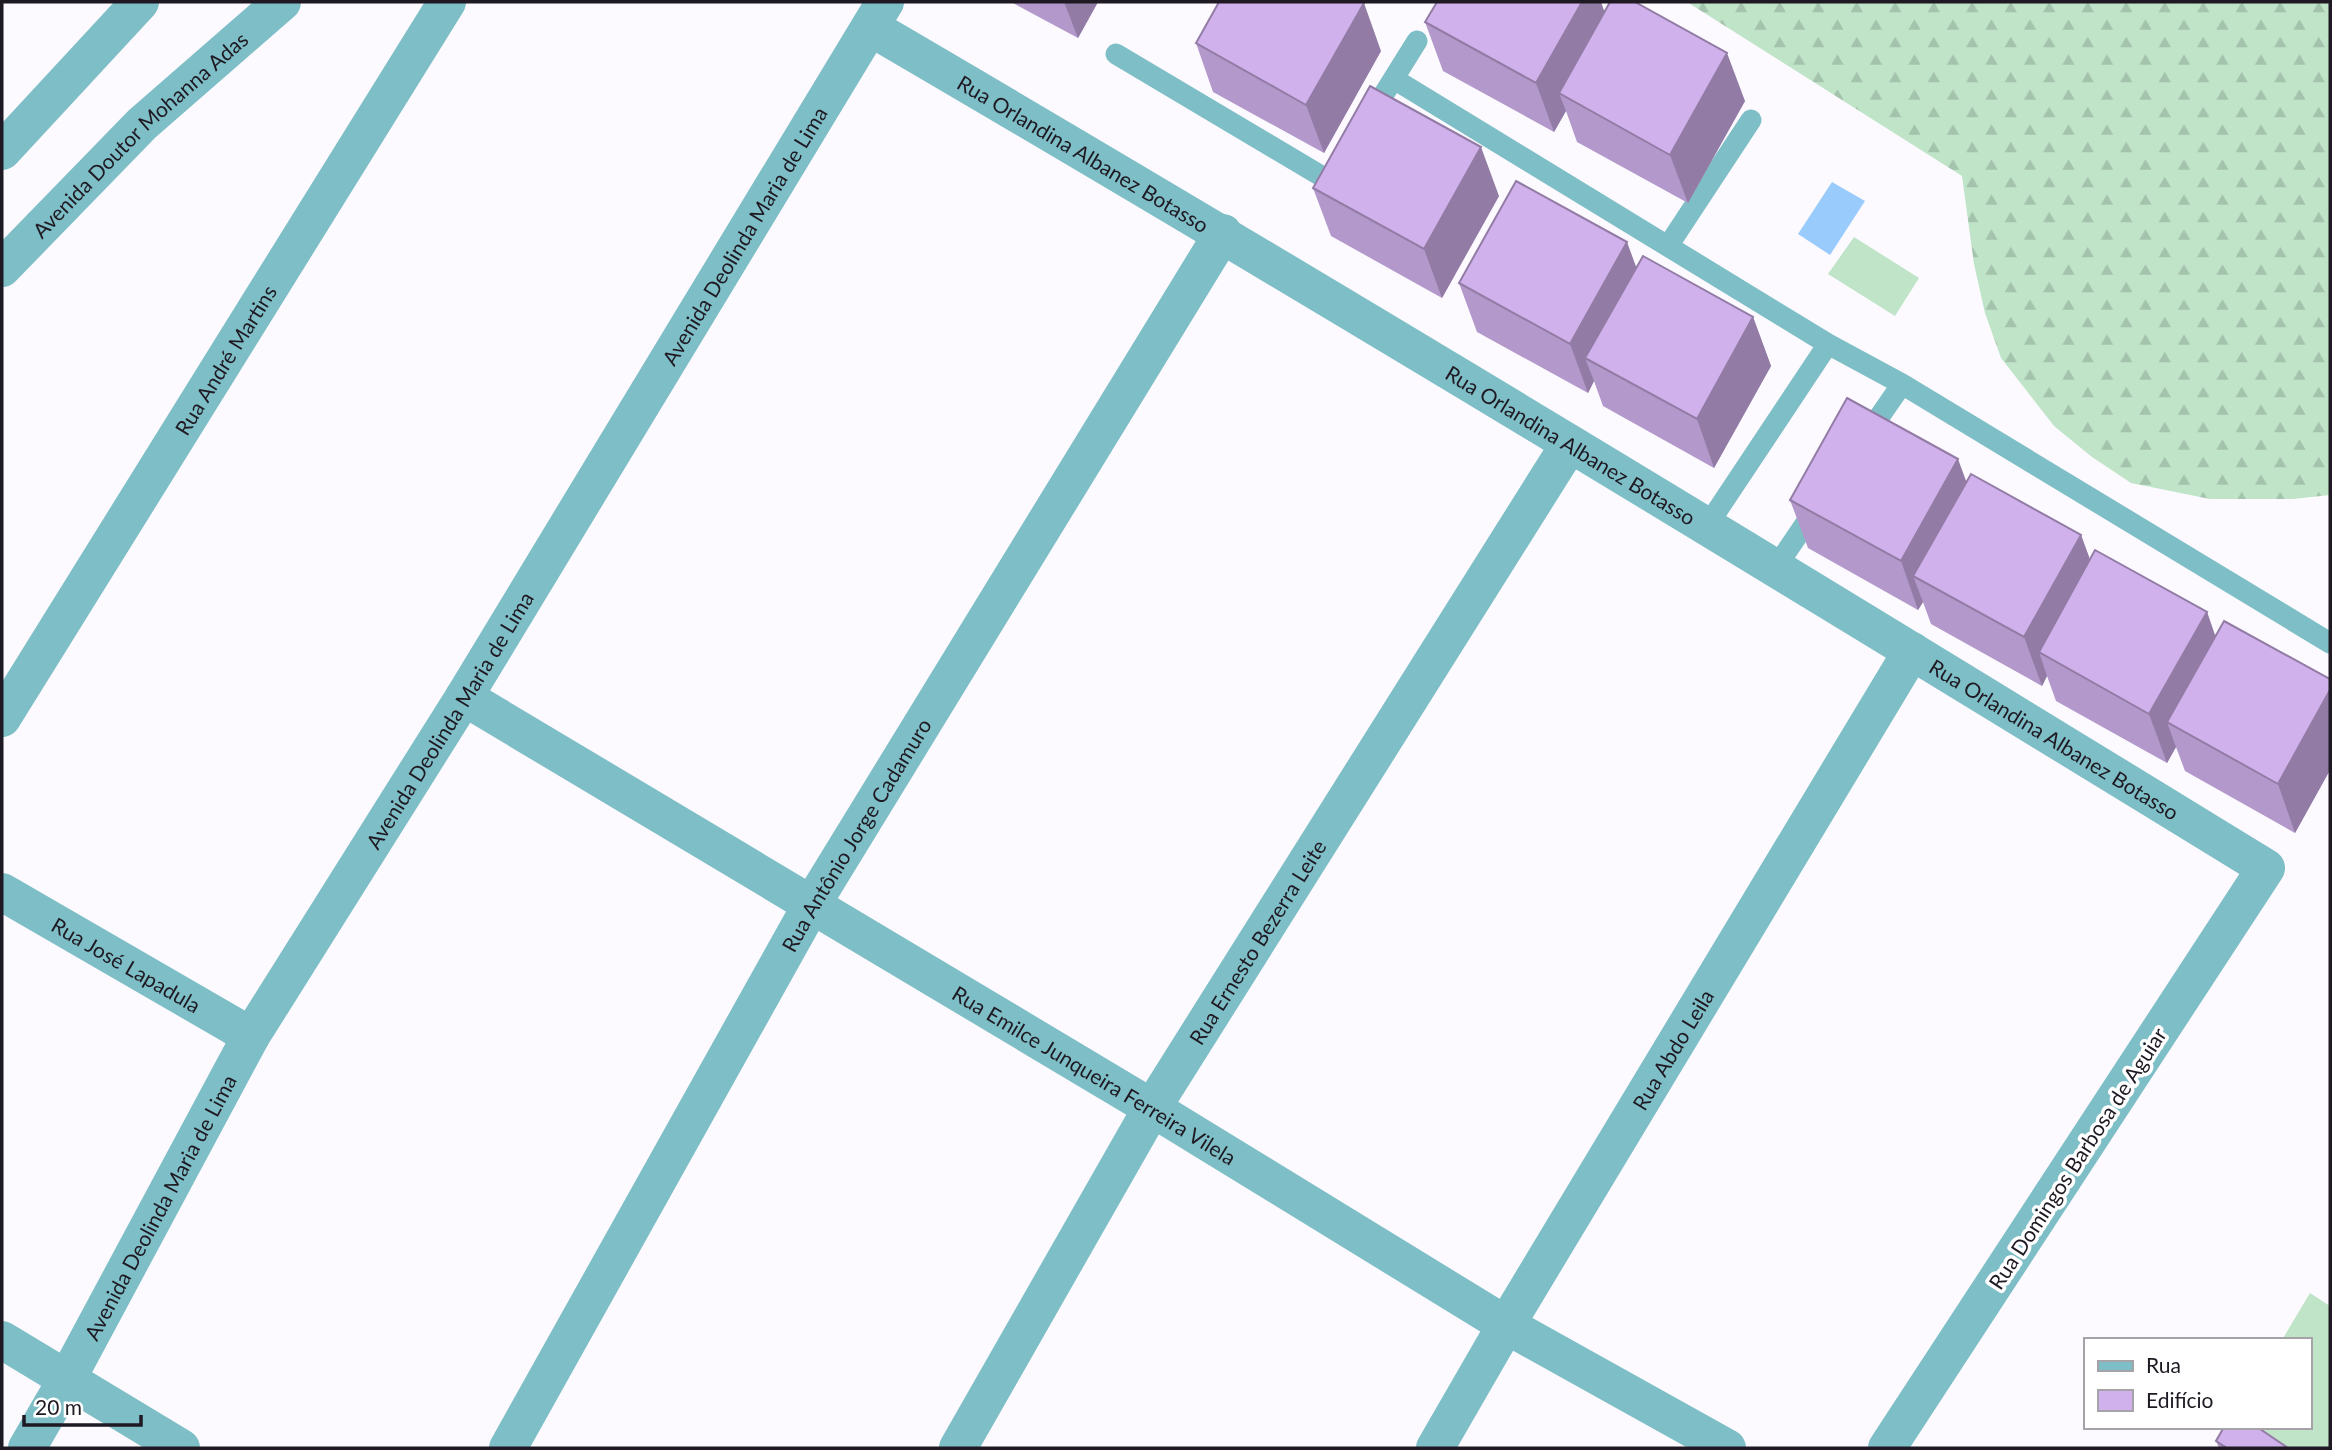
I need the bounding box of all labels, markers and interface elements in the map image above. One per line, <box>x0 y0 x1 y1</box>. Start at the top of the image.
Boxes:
street label: Avenida Doutor Mohanna Adas <box>27 26 252 242</box>
street label: Rua Orlandina Albanez Botasso <box>954 69 1214 237</box>
street label: Avenida Deolinda Maria de Lima <box>656 102 831 369</box>
street label: Rua André Martins <box>169 280 281 439</box>
street label: Rua Orlandina Albanez Botasso <box>1442 359 1701 530</box>
street label: Avenida Deolinda Maria de Lima <box>360 587 538 853</box>
street label: Rua Orlandina Albanez Botasso <box>1926 653 2184 824</box>
street label: Rua Antônio Jorge Cadamuro <box>776 713 935 956</box>
street label: Rua Ernesto Bezerra Leite <box>1183 835 1330 1049</box>
street label: Rua José Lapadula <box>48 911 206 1017</box>
street label: Rua Emilce Junqueira Ferreira Vilela <box>948 979 1241 1169</box>
street label: Rua Abdo Leila <box>1626 984 1718 1114</box>
street label: Rua Domingos Barbosa de Aguiar <box>1983 1022 2171 1293</box>
street label: Avenida Deolinda Maria de Lima <box>78 1070 241 1344</box>
legend <box>2084 1338 2311 1429</box>
text: Rua <box>2146 1352 2181 1377</box>
scale bar <box>24 1384 142 1428</box>
text: Edifício <box>2146 1387 2214 1412</box>
text: 20 m <box>35 1394 82 1419</box>

